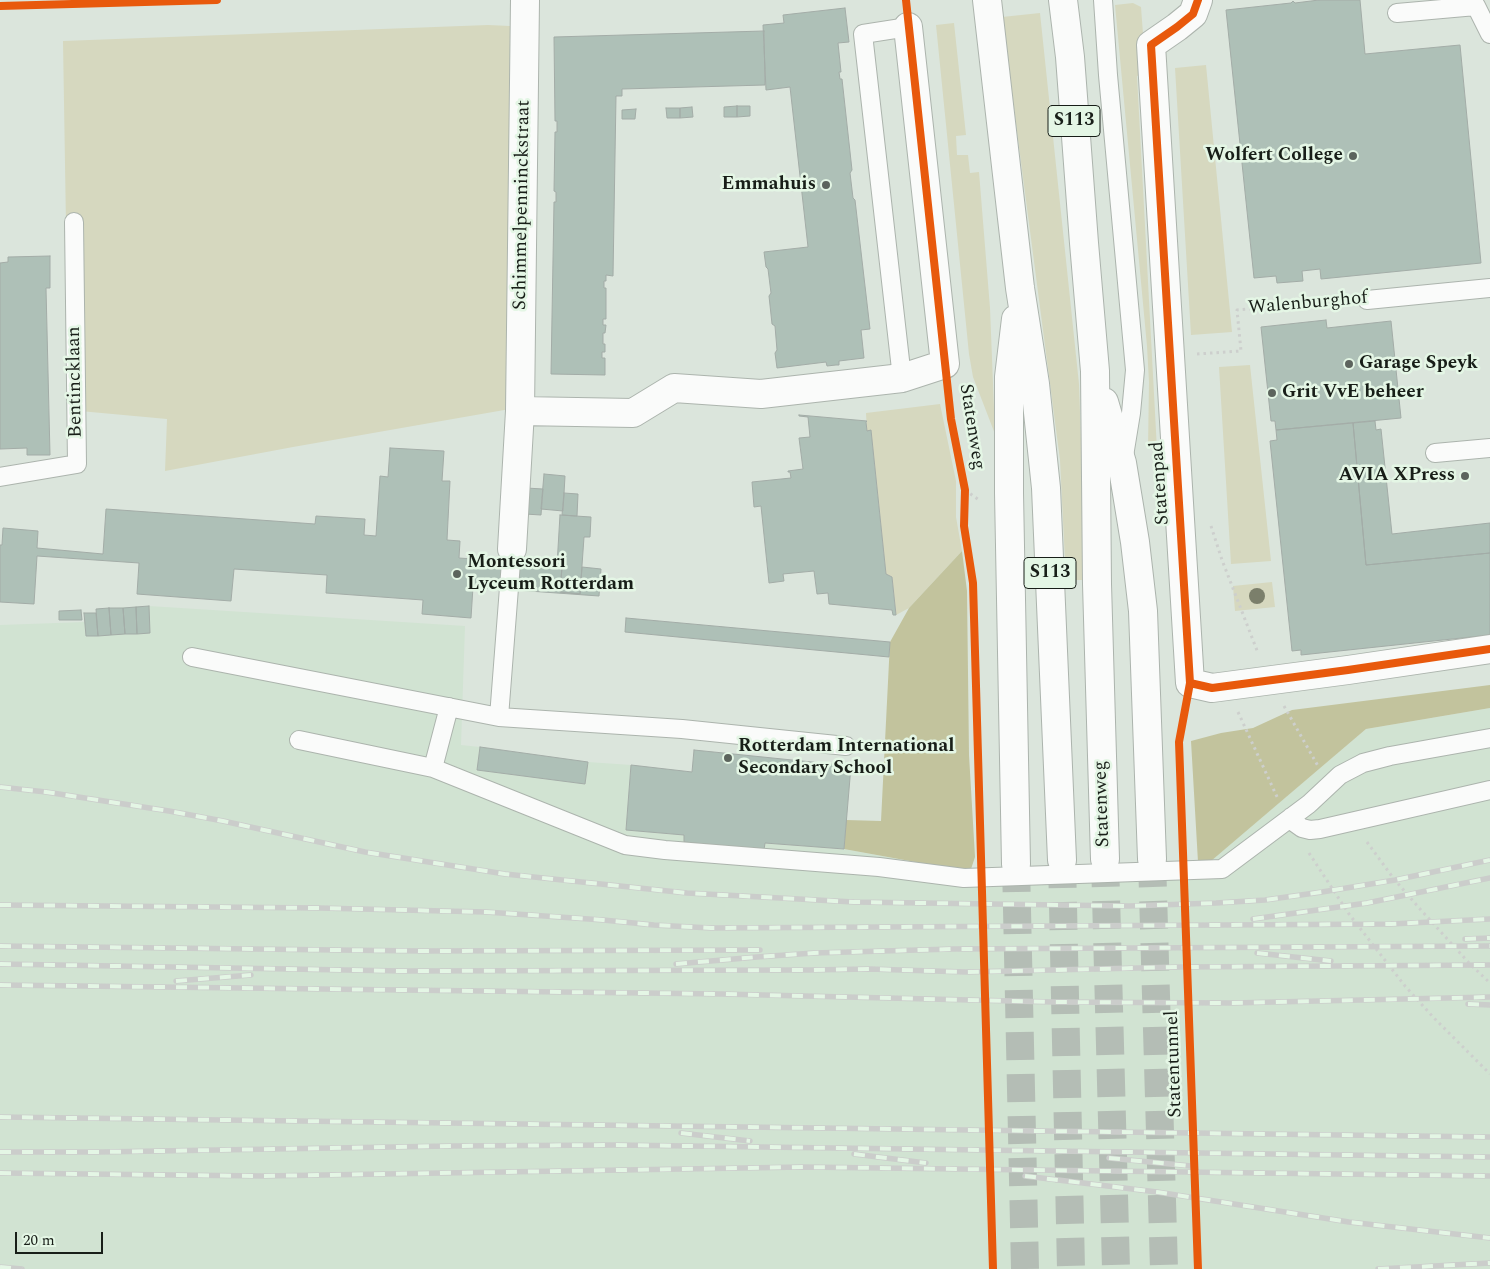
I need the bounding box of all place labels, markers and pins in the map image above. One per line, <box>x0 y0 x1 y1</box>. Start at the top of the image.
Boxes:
place label: Wolfert College <box>1205 145 1343 167</box>
marker: Wolfert College <box>1347 150 1359 162</box>
place label: Emmahuis <box>722 174 816 196</box>
marker: Emmahuis <box>820 179 832 191</box>
place label: Garage Speyk <box>1359 353 1478 375</box>
marker: Garage Speyk <box>1343 358 1355 370</box>
place label: Grit VvE beheer <box>1282 382 1424 404</box>
marker: Grit VvE beheer <box>1266 387 1278 399</box>
place label: AVIA XPress <box>1339 465 1455 487</box>
marker: AVIA XPress <box>1459 470 1471 482</box>
place label: Montessori Lyceum Rotterdam <box>467 552 634 596</box>
marker: Montessori Lyceum Rotterdam <box>451 568 463 580</box>
place label: Rotterdam International Secondary School <box>738 736 954 780</box>
marker: Rotterdam International Secondary School <box>722 752 734 764</box>

